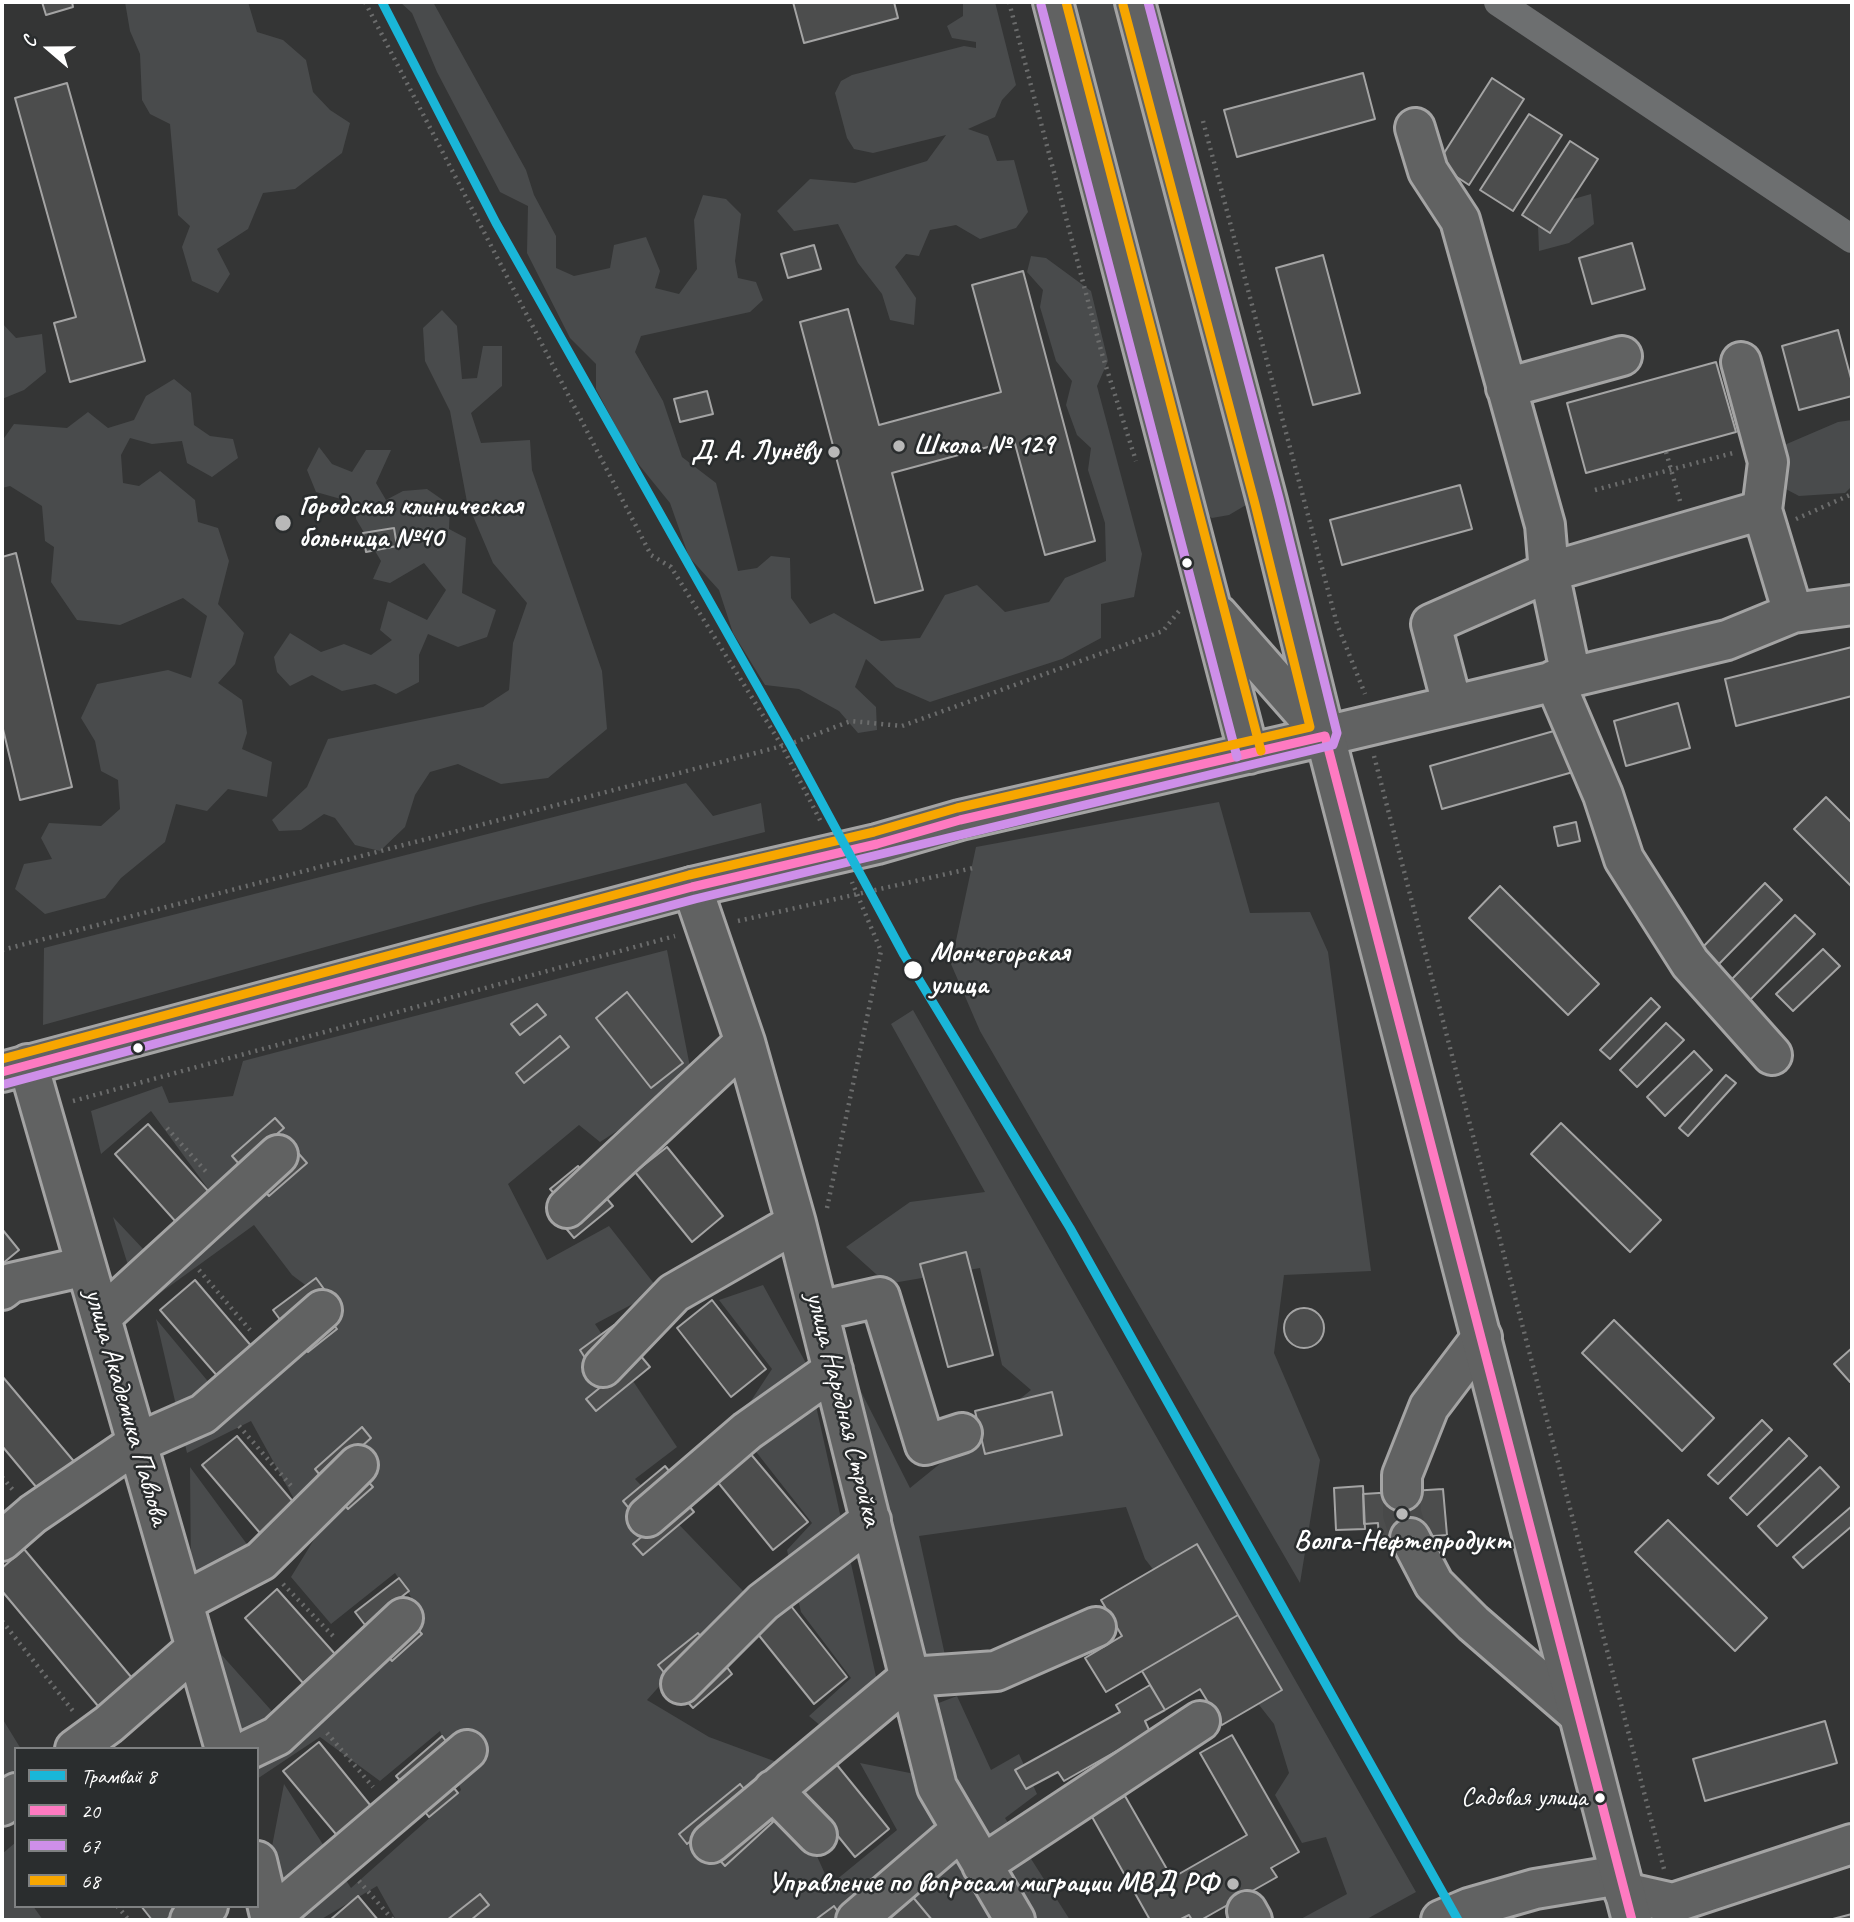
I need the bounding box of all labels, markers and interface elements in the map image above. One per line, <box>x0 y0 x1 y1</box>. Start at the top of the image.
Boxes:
north arrow <box>14 14 84 84</box>
text: С <box>16 33 42 50</box>
place label: Школа № 129 <box>913 429 1054 463</box>
place label: Д. А. Лунёву <box>691 435 820 469</box>
marker: Школа № 129 <box>891 438 907 454</box>
marker: Д. А. Лунёву <box>826 444 842 460</box>
place label: Городская клиническая больница №40 <box>299 490 523 556</box>
marker: Городская клиническая больница №40 <box>273 513 293 533</box>
unlabelled marker <box>1180 556 1194 570</box>
place label: Мончегорская улица <box>930 937 1070 1003</box>
marker: Мончегорская улица <box>902 959 924 981</box>
unlabelled marker <box>131 1041 145 1055</box>
street label: улица Академика Павлова <box>76 1285 176 1529</box>
street label: улица Народная Стройка <box>798 1288 888 1530</box>
marker: Волга-Нефтепродукт <box>1394 1506 1410 1522</box>
place label: Волга-Нефтепродукт <box>1294 1525 1510 1559</box>
legend <box>14 1747 259 1908</box>
text: Трамвай 8 <box>81 1763 156 1789</box>
place label: Садовая улица <box>1461 1782 1587 1814</box>
marker: Садовая улица <box>1593 1791 1607 1805</box>
text: 20 <box>81 1798 100 1824</box>
text: 67 <box>81 1833 100 1859</box>
place label: Управление по вопросам миграции МВД РФ <box>768 1867 1219 1901</box>
text: 68 <box>81 1868 100 1894</box>
marker: Управление по вопросам миграции МВД РФ <box>1225 1876 1241 1892</box>

